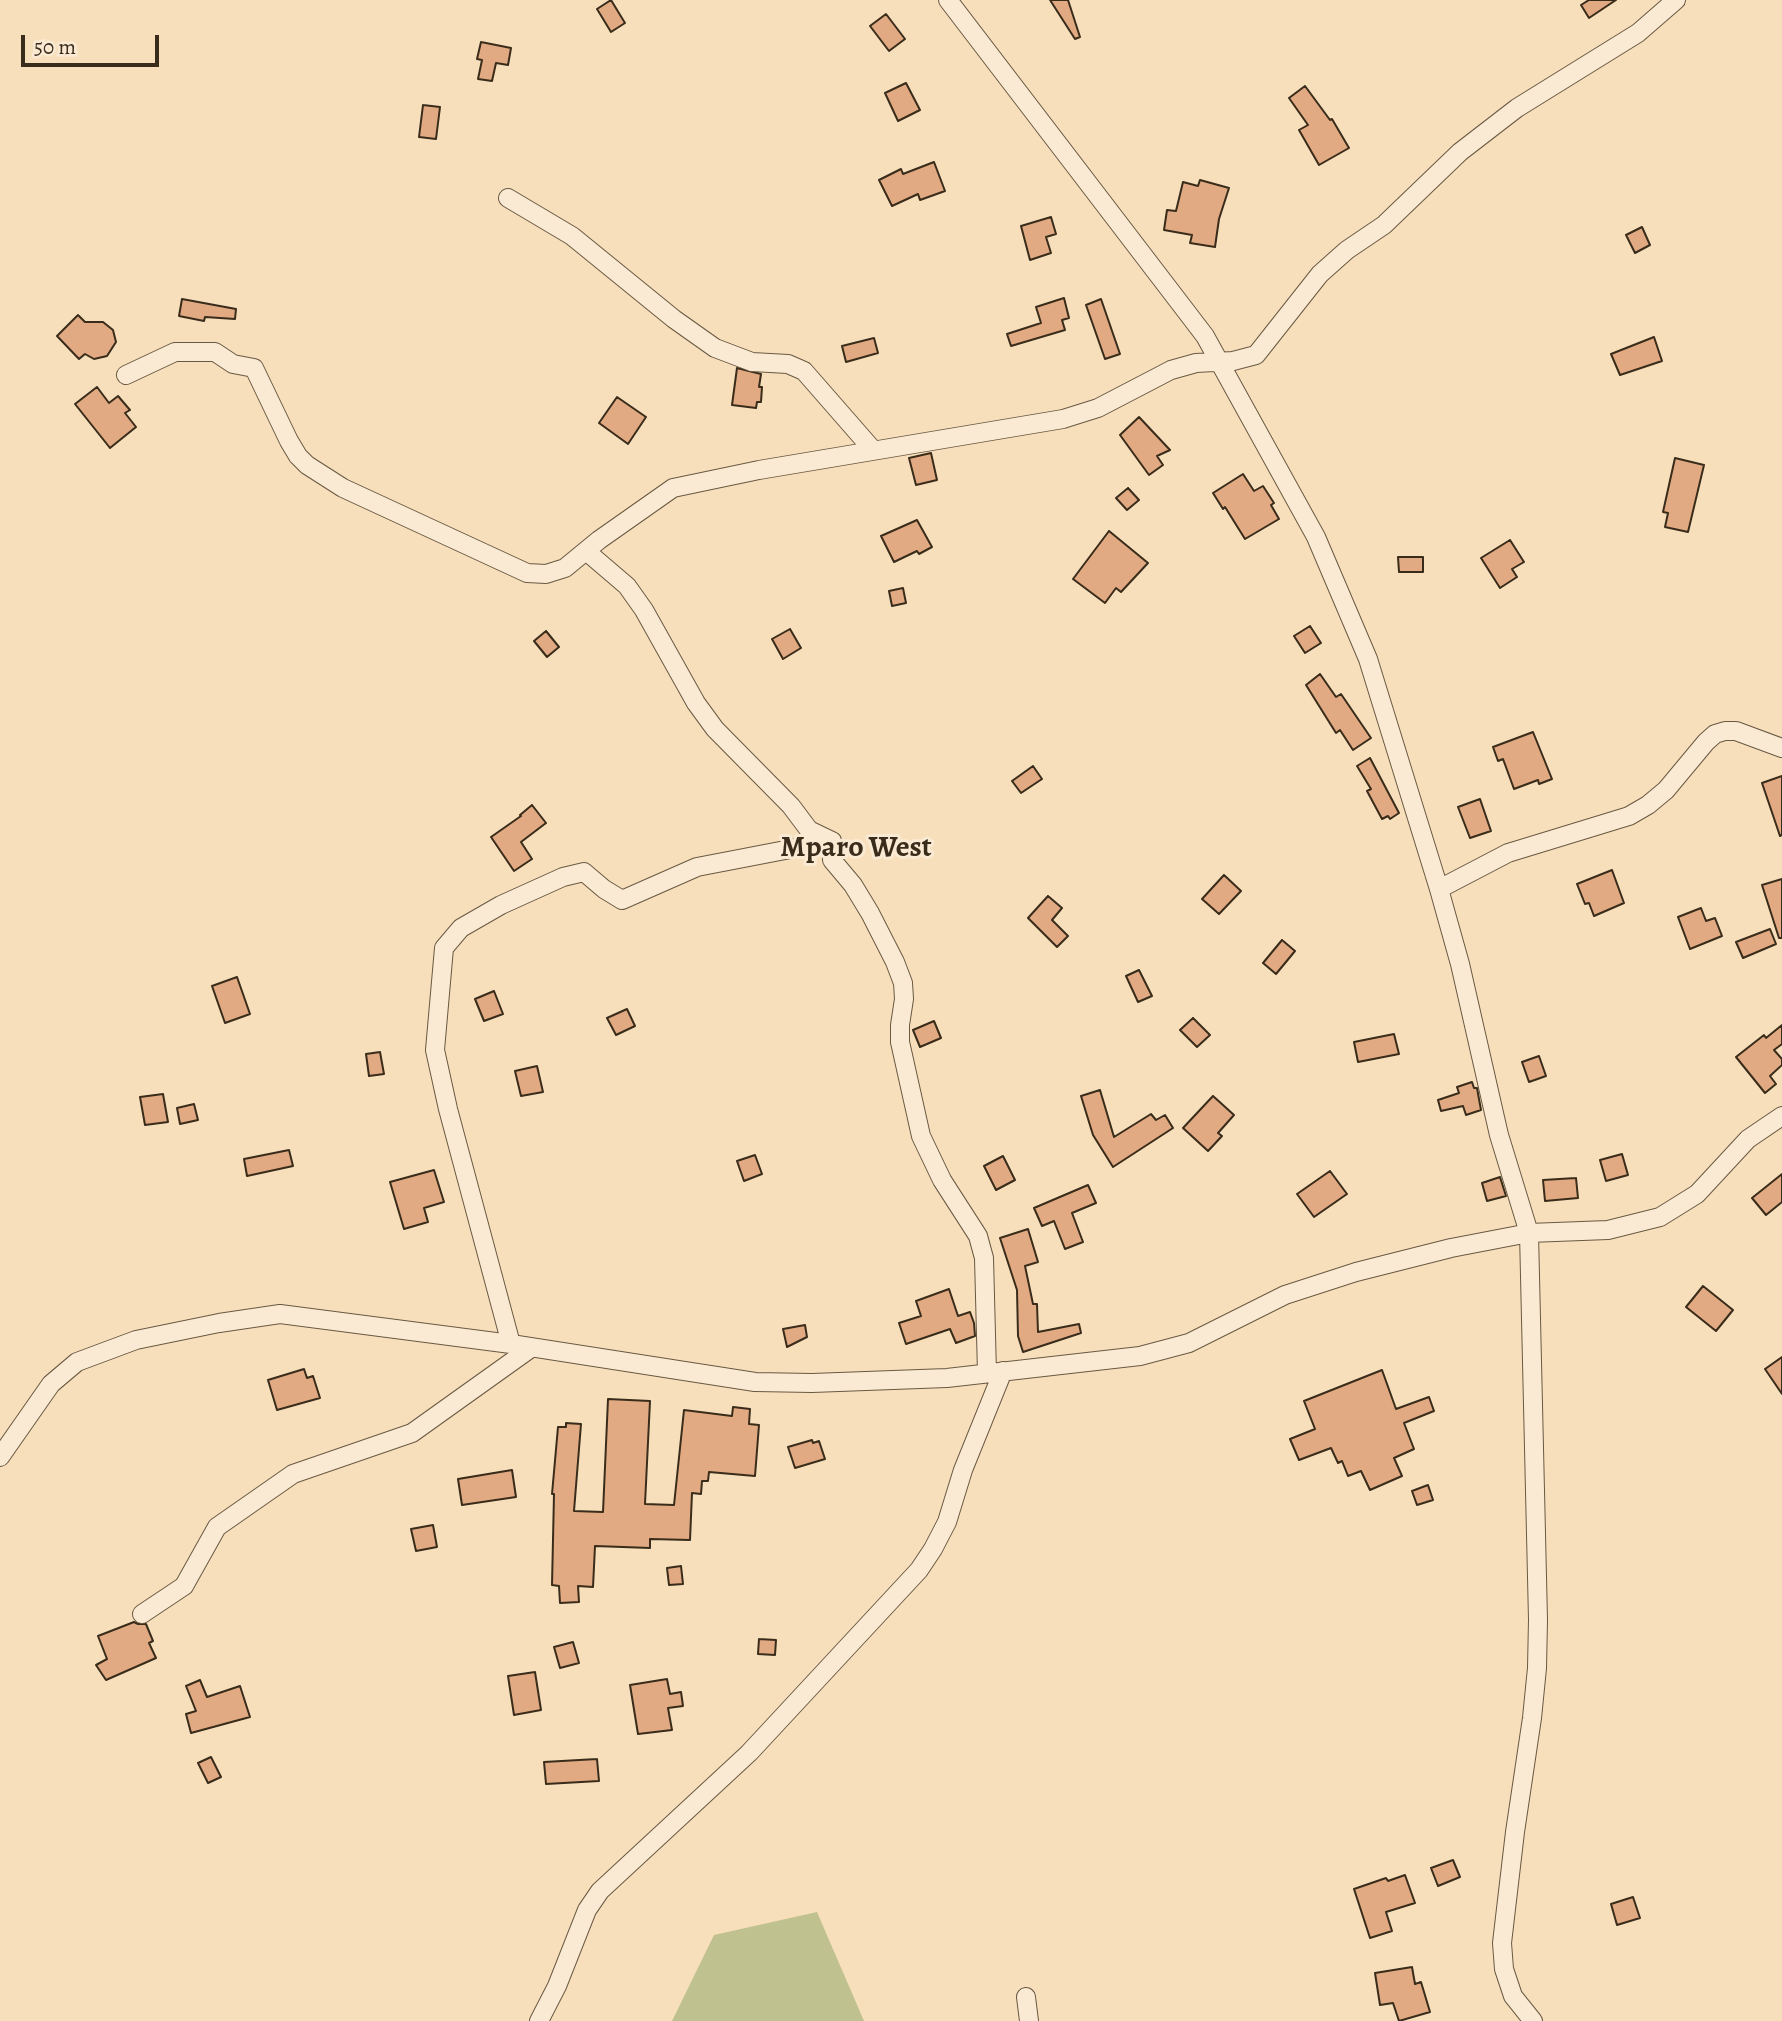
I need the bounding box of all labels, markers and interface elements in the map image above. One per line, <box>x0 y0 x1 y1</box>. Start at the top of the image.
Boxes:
scale bar <box>24 21 163 65</box>
text: 50 m <box>34 33 76 61</box>
district label: Mparo West <box>780 831 932 867</box>

